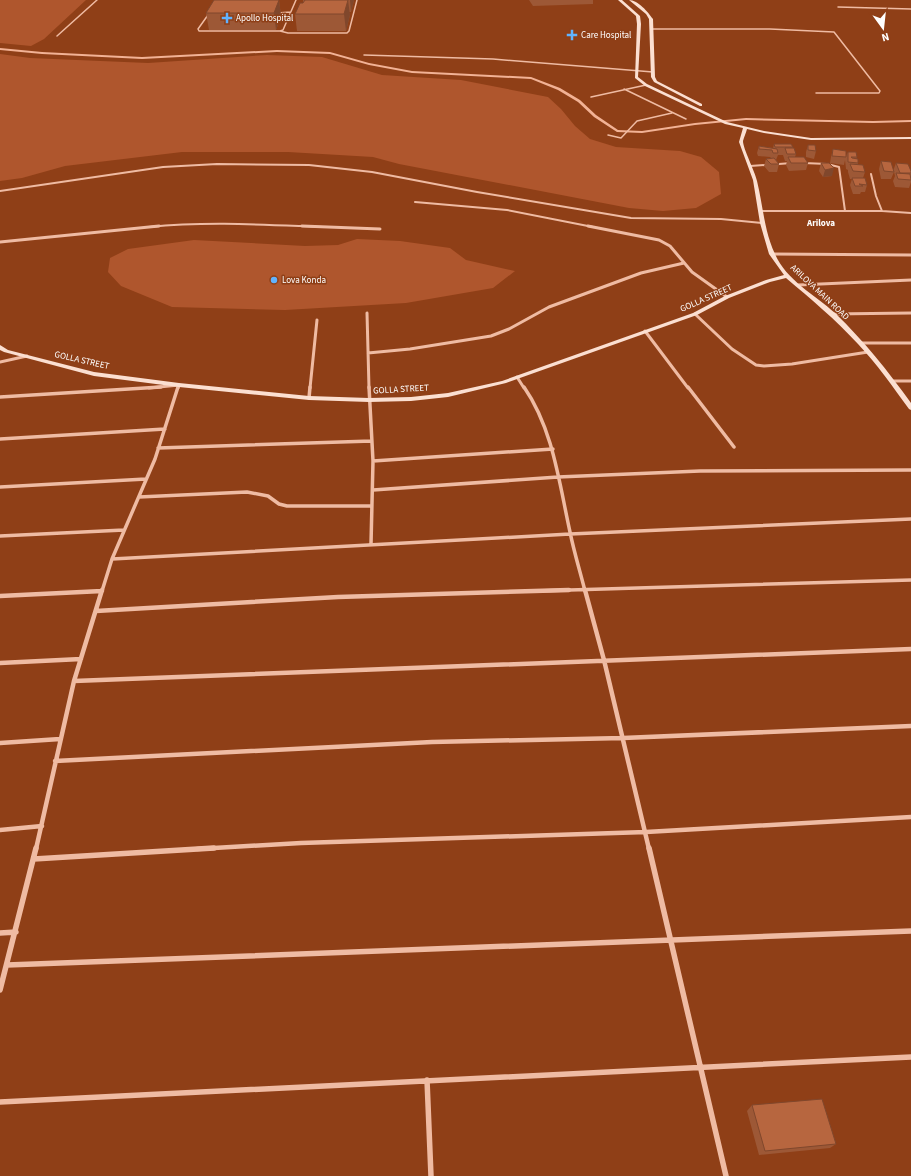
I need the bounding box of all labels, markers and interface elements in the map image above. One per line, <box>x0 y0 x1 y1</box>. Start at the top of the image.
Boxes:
north arrow <box>863 8 903 48</box>
marker: Apollo Hospital <box>221 12 233 24</box>
place label: Apollo Hospital <box>236 12 293 25</box>
marker: Care Hospital <box>566 29 578 41</box>
place label: Care Hospital <box>581 29 631 42</box>
text: N <box>880 29 891 45</box>
district label: Arilova <box>806 217 835 230</box>
street label: ARILOVA MAIN ROAD <box>787 262 852 324</box>
place label: Lova Konda <box>282 274 326 287</box>
marker: Lova Konda <box>269 275 279 285</box>
street label: GOLLA STREET <box>678 281 735 316</box>
street label: GOLLA STREET <box>53 348 111 373</box>
street label: GOLLA STREET <box>373 382 429 397</box>

